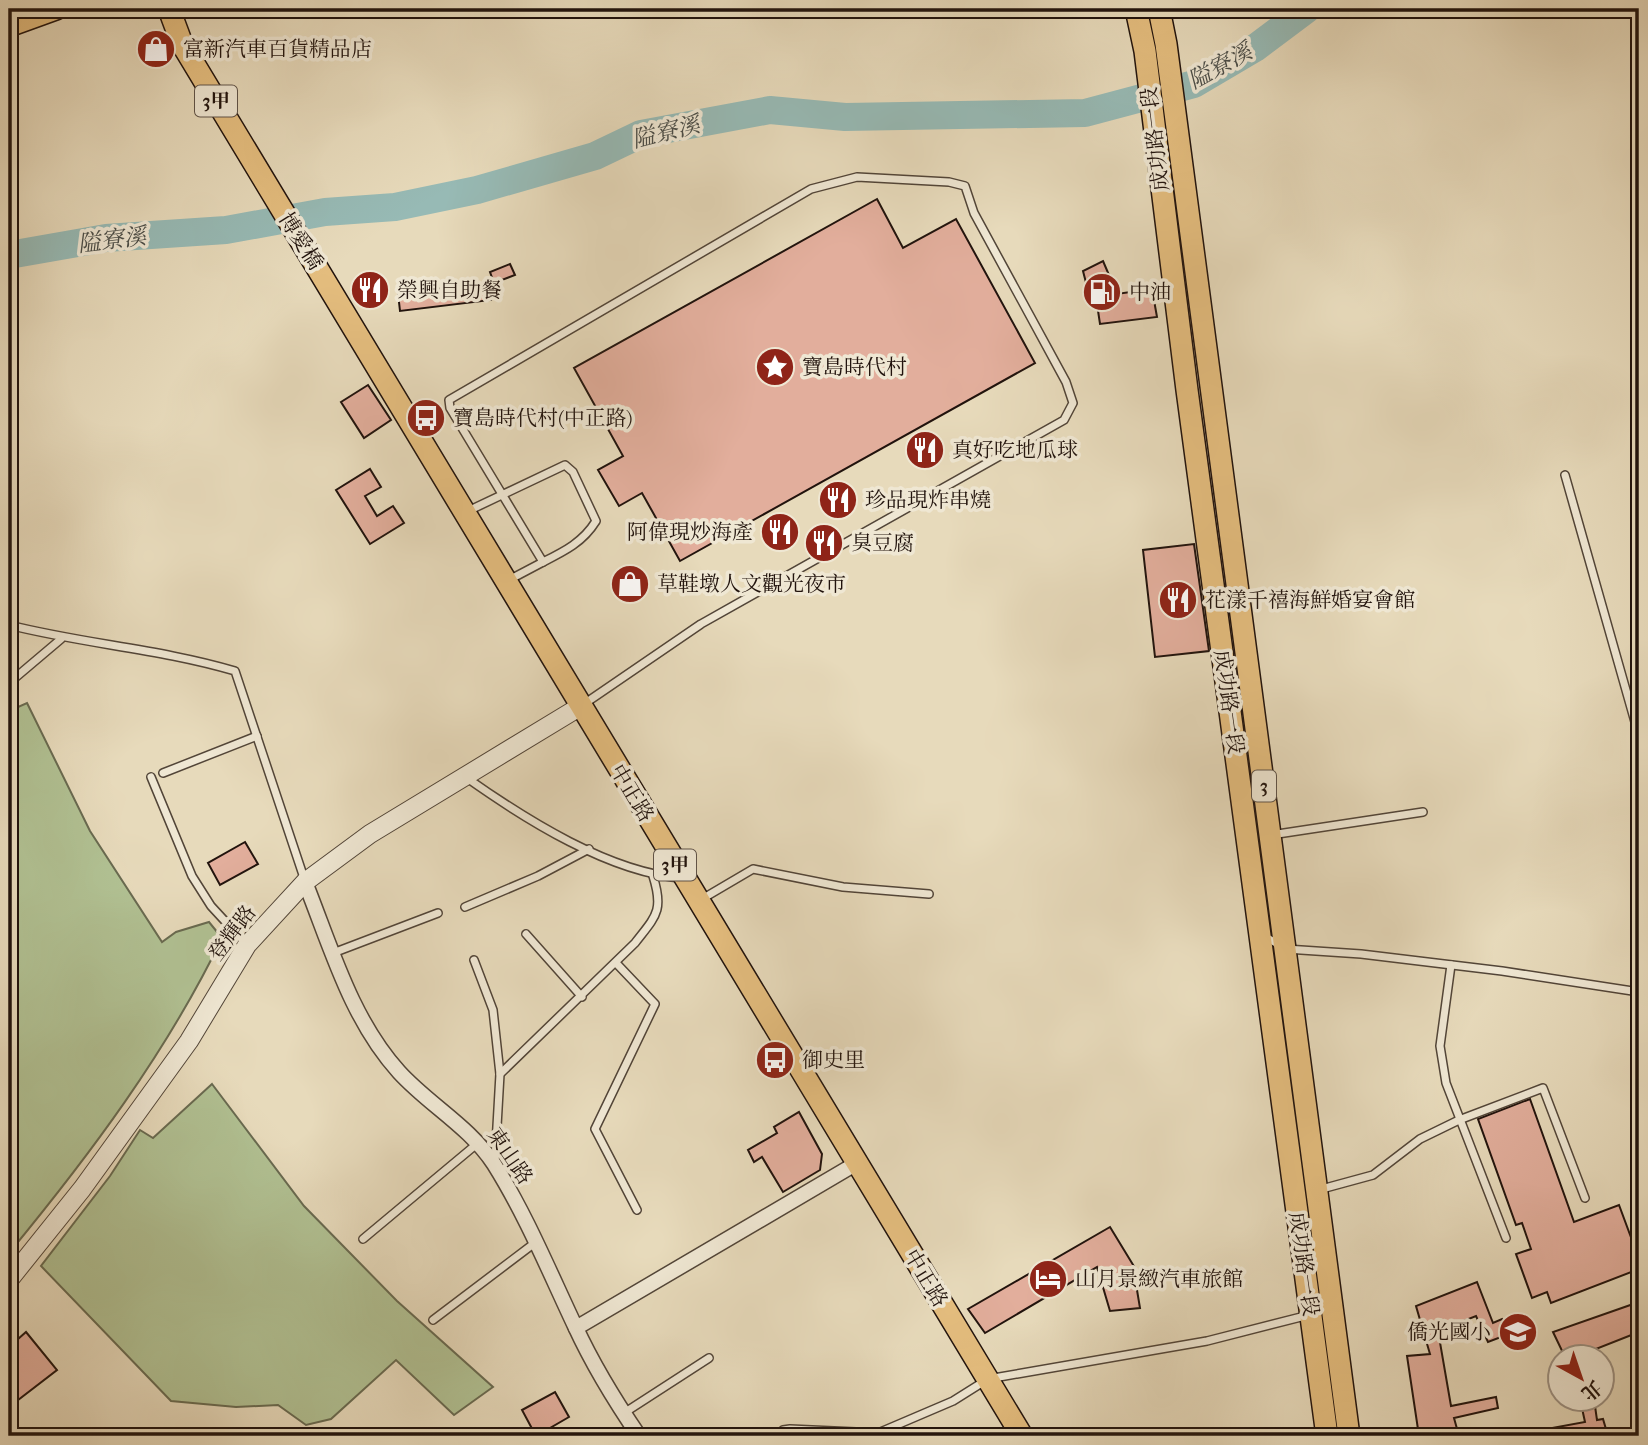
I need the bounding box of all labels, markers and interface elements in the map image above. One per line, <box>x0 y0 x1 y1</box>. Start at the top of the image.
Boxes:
shop icon: 富新汽車百貨精品店 <box>135 28 177 70</box>
water label: 隘寮溪 <box>1183 36 1259 95</box>
place label: 富新汽車百貨精品店 <box>183 37 372 61</box>
street label: 成功路一段 <box>1137 85 1173 193</box>
road number: 3甲 <box>195 86 237 116</box>
water label: 隘寮溪 <box>629 110 706 153</box>
street label: 博愛橋 <box>274 208 328 274</box>
water label: 隘寮溪 <box>76 222 151 258</box>
restaurant icon: 榮興自助餐 <box>349 269 391 311</box>
fuel station icon: 中油 <box>1081 271 1123 313</box>
place label: 榮興自助餐 <box>397 278 502 302</box>
place label: 中油 <box>1129 280 1171 304</box>
place icon: 寶島時代村 <box>754 346 796 388</box>
place label: 寶島時代村 <box>802 355 907 379</box>
bus stop icon: 寶島時代村(中正路) <box>405 397 447 439</box>
place label: 寶島時代村(中正路) <box>453 406 633 430</box>
restaurant icon: 真好吃地瓜球 <box>904 429 946 471</box>
place label: 真好吃地瓜球 <box>952 438 1078 462</box>
restaurant icon: 珍品現炸串燒 <box>817 479 859 521</box>
place label: 珍品現炸串燒 <box>865 488 991 512</box>
restaurant icon: 阿偉現炒海產 <box>759 511 801 553</box>
place label: 阿偉現炒海產 <box>627 520 753 544</box>
restaurant icon: 臭豆腐 <box>803 522 845 564</box>
place label: 臭豆腐 <box>851 531 914 555</box>
shop icon: 草鞋墩人文觀光夜市 <box>609 563 651 605</box>
place label: 草鞋墩人文觀光夜市 <box>657 572 846 596</box>
restaurant icon: 花漾千禧海鮮婚宴會館 <box>1157 579 1199 621</box>
place label: 花漾千禧海鮮婚宴會館 <box>1205 588 1415 612</box>
street label: 成功路一段 <box>1210 648 1248 756</box>
street label: 中正路 <box>605 760 659 826</box>
road number: 3 <box>1252 771 1276 802</box>
road number: 3甲 <box>654 850 696 880</box>
street label: 登輝路 <box>203 901 261 965</box>
bus stop icon: 御史里 <box>754 1039 796 1081</box>
place label: 御史里 <box>802 1048 865 1072</box>
street label: 東山路 <box>482 1123 538 1189</box>
street label: 成功路一段 <box>1285 1210 1323 1318</box>
street label: 中正路 <box>899 1245 953 1311</box>
hotel icon: 山月景緻汽車旅館 <box>1027 1258 1069 1300</box>
place label: 山月景緻汽車旅館 <box>1075 1267 1243 1291</box>
school or university icon: 僑光國小 <box>1497 1311 1539 1353</box>
place label: 僑光國小 <box>1407 1320 1491 1344</box>
north arrow <box>1546 1344 1616 1414</box>
text: 北 <box>1577 1376 1606 1405</box>

